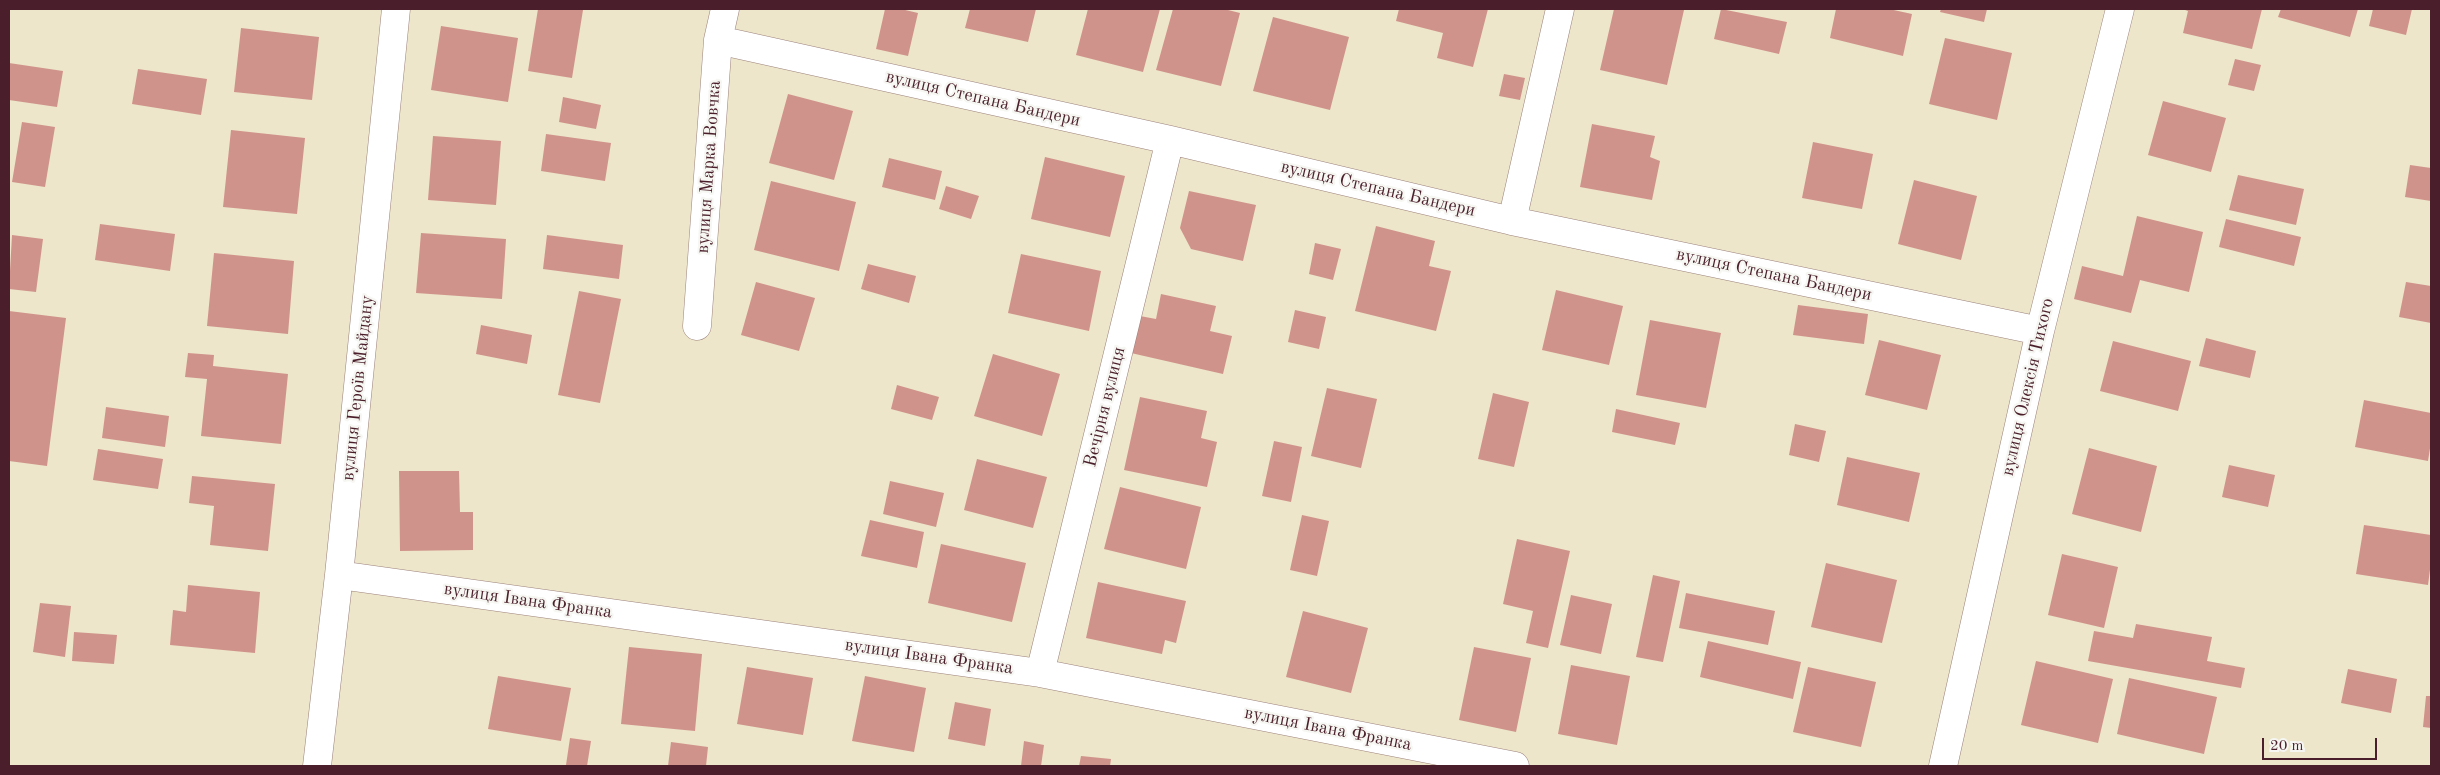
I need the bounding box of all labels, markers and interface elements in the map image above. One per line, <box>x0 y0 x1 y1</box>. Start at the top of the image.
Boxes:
street label: вулиця Степана Бандери <box>884 66 1082 132</box>
street label: вулиця Марка Вовчка <box>692 80 726 254</box>
street label: вулиця Степана Бандери <box>1279 156 1477 222</box>
street label: вулиця Степана Бандери <box>1674 244 1874 306</box>
street label: вулиця Героїв Майдану <box>338 294 378 482</box>
street label: вулиця Олексія Тихого <box>1997 296 2059 478</box>
street label: Вечірня вулиця <box>1080 345 1130 469</box>
street label: вулиця Івана Франка <box>442 578 614 624</box>
street label: вулиця Івана Франка <box>843 634 1015 680</box>
street label: вулиця Івана Франка <box>1243 702 1413 756</box>
scale bar <box>2265 728 2380 760</box>
text: 20 m <box>2270 739 2304 754</box>

